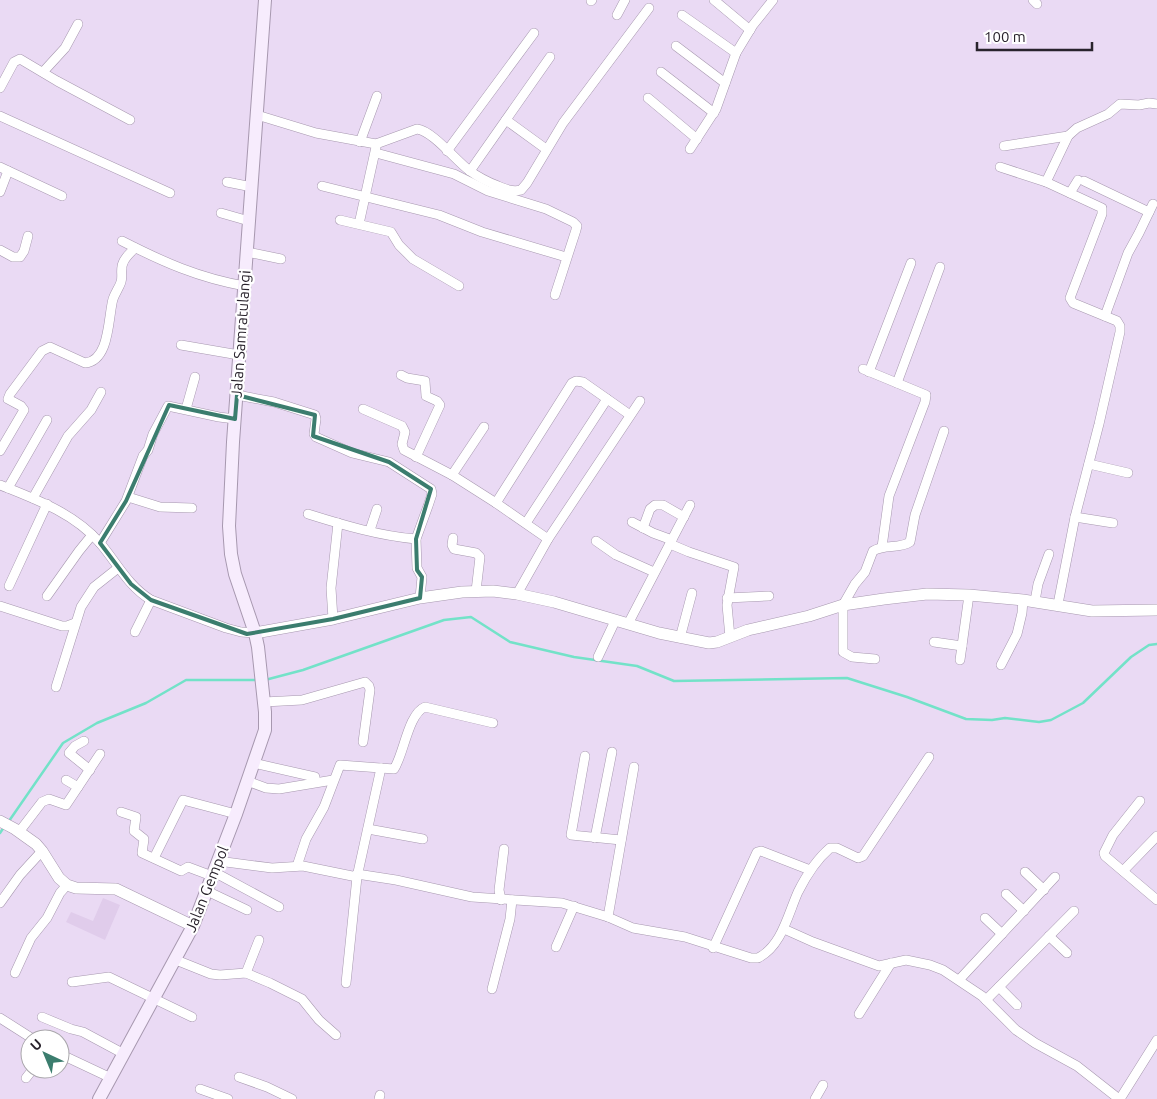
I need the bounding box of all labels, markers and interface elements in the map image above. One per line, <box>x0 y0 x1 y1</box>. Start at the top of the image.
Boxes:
scale bar <box>977 20 1092 52</box>
text: 100 m <box>984 28 1026 45</box>
street label: Jalan Samratulangi <box>228 270 253 398</box>
street label: Jalan Gempol <box>182 843 232 934</box>
north arrow <box>20 1029 70 1079</box>
text: U <box>27 1035 45 1054</box>

